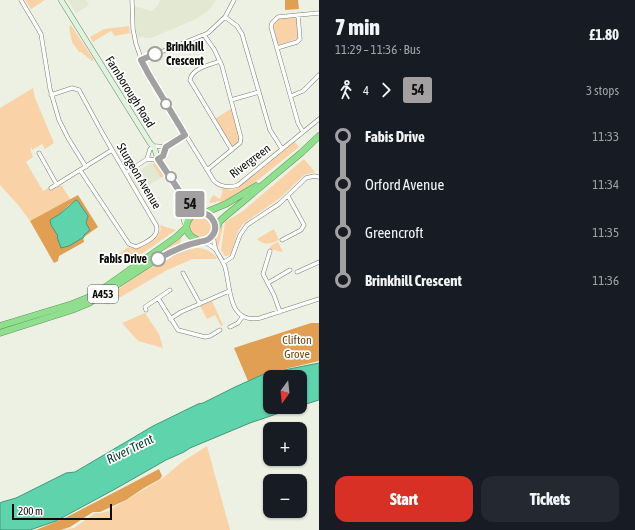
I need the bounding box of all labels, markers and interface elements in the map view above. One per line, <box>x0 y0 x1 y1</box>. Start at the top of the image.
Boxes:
text: 7 min <box>335 14 380 40</box>
text: £1.80 <box>589 26 619 43</box>
place label: Brinkhill Crescent <box>166 40 205 68</box>
text: 11:29 – 11:36 · Bus <box>335 42 421 57</box>
marker: Brinkhill Crescent <box>147 46 163 62</box>
street label: Farnborough Road <box>103 54 157 130</box>
icon: walk <box>335 79 357 101</box>
icon: forward <box>375 79 397 101</box>
text: 54 <box>411 82 424 98</box>
text: 4 <box>363 83 369 98</box>
text: 3 stops <box>586 83 619 98</box>
unlabelled marker <box>160 98 172 110</box>
text: Fabis Drive <box>365 128 425 145</box>
text: 11:33 <box>592 129 619 144</box>
street label: Sturgeon Avenue <box>114 141 164 211</box>
street label: Rivergreen <box>227 141 273 181</box>
unlabelled marker <box>165 171 177 183</box>
text: Orford Avenue <box>365 176 444 193</box>
text: 11:34 <box>592 177 619 192</box>
line badge: 54 <box>172 191 208 217</box>
text: 54 <box>183 196 197 212</box>
text: Greencroft <box>365 224 424 241</box>
text: 11:35 <box>592 225 619 240</box>
marker: Fabis Drive <box>150 251 166 267</box>
place label: Fabis Drive <box>99 252 148 266</box>
text: Brinkhill Crescent <box>365 272 462 289</box>
text: 11:36 <box>592 273 619 288</box>
road number: A453 <box>88 285 118 303</box>
park label: Clifton Grove <box>282 333 312 361</box>
north arrow <box>263 370 307 414</box>
map controls <box>263 370 307 518</box>
button: + <box>263 422 307 466</box>
water label: River Trent <box>104 431 156 467</box>
button: − <box>263 474 307 518</box>
button: Start <box>335 476 473 522</box>
button: Tickets <box>481 476 619 522</box>
scale bar <box>12 502 112 521</box>
text: 200 m <box>18 505 43 517</box>

